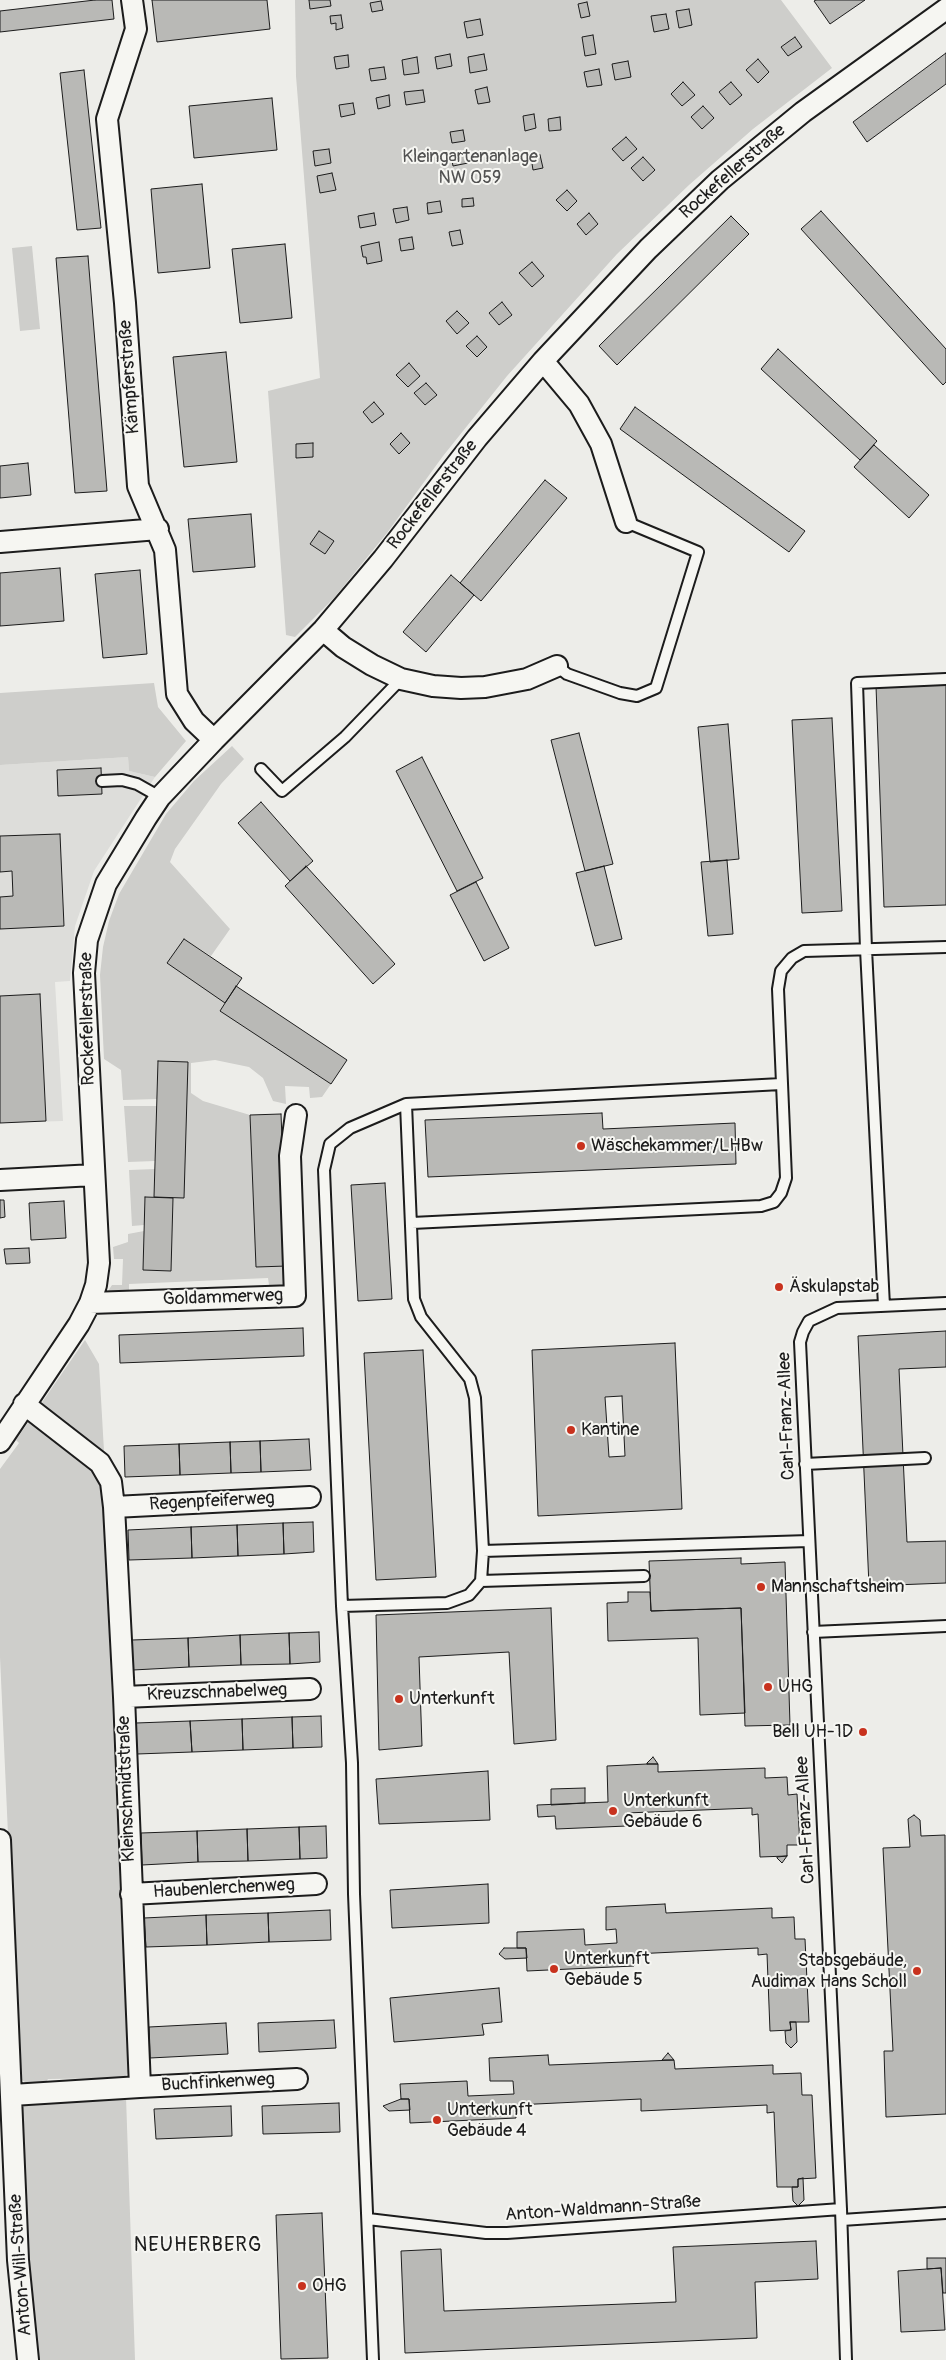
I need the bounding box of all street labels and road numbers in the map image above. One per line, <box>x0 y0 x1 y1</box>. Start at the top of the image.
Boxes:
street label: Rockefellerstraße <box>676 120 790 224</box>
street label: Kämpferstraße <box>115 319 145 435</box>
street label: Rockefellerstraße <box>383 436 483 554</box>
street label: Rockefellerstraße <box>76 952 100 1086</box>
street label: Goldammerweg <box>162 1285 284 1311</box>
street label: Carl-Franz-Allee <box>774 1352 800 1480</box>
street label: Regenpfeiferweg <box>149 1488 275 1516</box>
street label: Kreuzschnabelweg <box>146 1680 288 1706</box>
street label: Kleinschmidtstraße <box>114 1715 140 1863</box>
street label: Carl-Franz-Allee <box>792 1755 820 1885</box>
street label: Haubenlerchenweg <box>153 1875 295 1903</box>
street label: Buchfinkenweg <box>161 2069 275 2097</box>
street label: Anton-Waldmann-Straße <box>504 2191 702 2227</box>
street label: Anton-Will-Straße <box>5 2193 37 2337</box>

